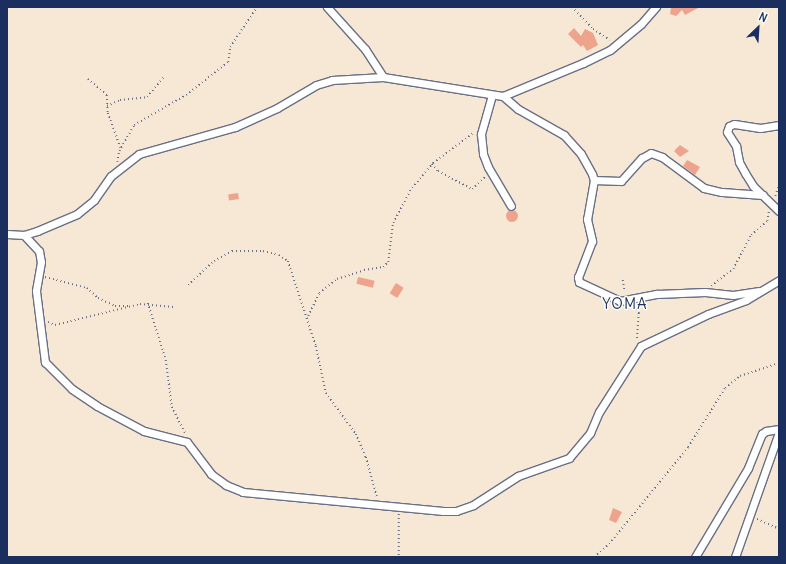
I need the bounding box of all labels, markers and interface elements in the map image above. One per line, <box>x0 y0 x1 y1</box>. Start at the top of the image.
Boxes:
north arrow <box>738 8 778 48</box>
text: N <box>757 9 769 25</box>
district label: YOMA <box>602 295 648 313</box>

